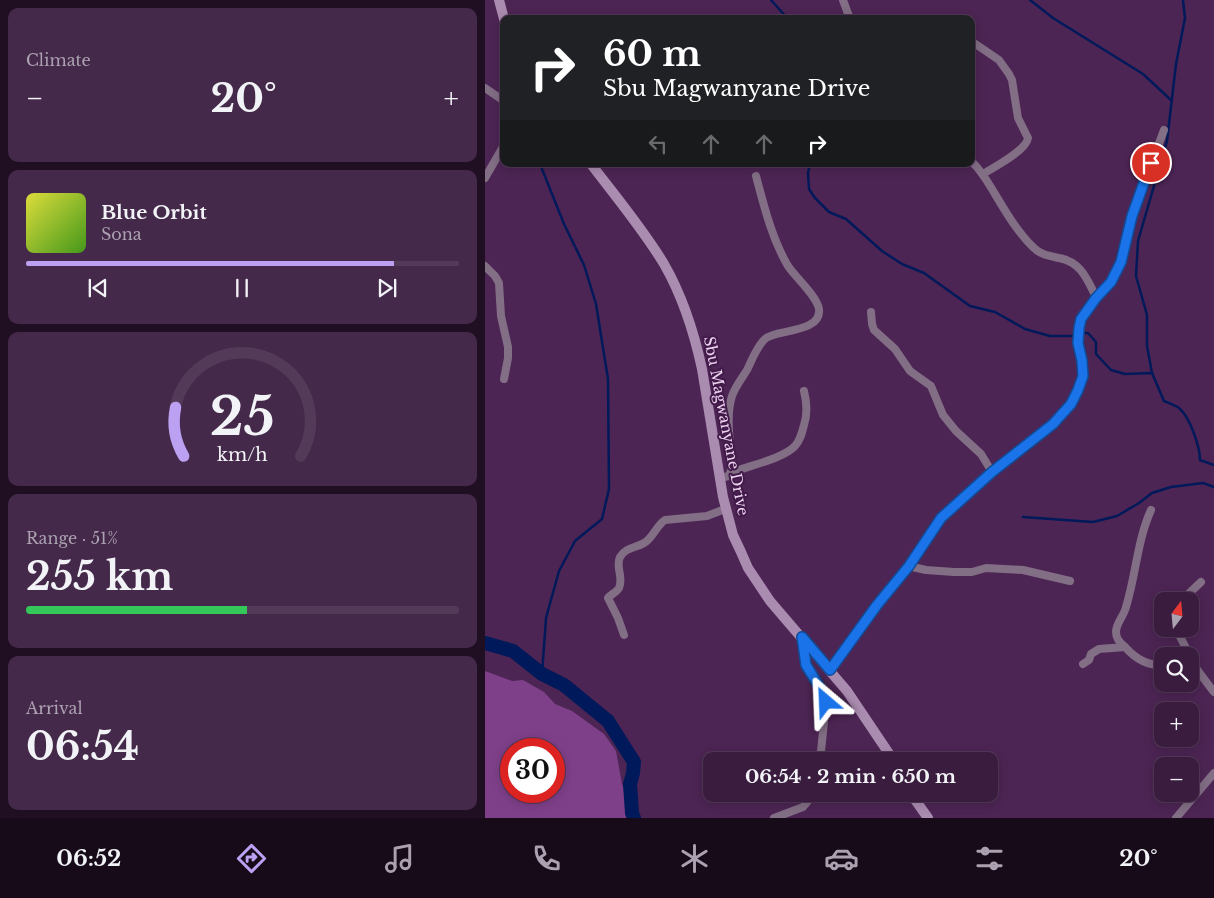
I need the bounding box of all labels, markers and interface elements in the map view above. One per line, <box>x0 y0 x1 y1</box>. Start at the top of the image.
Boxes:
text: 60 m <box>603 32 701 75</box>
icon: right <box>520 35 585 100</box>
text: Climate <box>26 50 91 70</box>
text: 20° <box>211 75 277 122</box>
text: Sbu Magwanyane Drive <box>603 75 870 102</box>
text: − <box>26 81 44 116</box>
text: + <box>444 81 459 116</box>
icon: left <box>644 130 672 158</box>
icon: ahead <box>697 130 725 158</box>
icon: ahead <box>750 130 778 158</box>
icon: right <box>803 130 831 158</box>
pin <box>1130 142 1172 184</box>
icon: arrive <box>1137 149 1165 177</box>
text: Blue Orbit <box>101 201 207 224</box>
text: Sona <box>101 224 142 244</box>
icon: previous <box>84 274 112 302</box>
icon: pause <box>228 274 256 302</box>
icon: next <box>373 274 401 302</box>
street label: Sbu Magwanyane Drive <box>700 335 753 517</box>
text: 25 <box>210 385 275 449</box>
text: km/h <box>217 444 268 466</box>
text: Range · 51% <box>26 528 118 548</box>
text: 255 km <box>26 553 173 600</box>
north arrow <box>1154 592 1199 638</box>
map controls <box>1154 592 1199 802</box>
button: search <box>1154 647 1199 692</box>
position arrow <box>799 675 851 727</box>
text: Arrival <box>26 698 83 718</box>
button: + <box>1154 702 1199 747</box>
text: 06:54 <box>26 723 139 770</box>
speed limit sign: 30 <box>500 738 565 803</box>
button: − <box>1154 757 1199 802</box>
text: 06:54 · 2 min · 650 m <box>745 765 956 788</box>
icon: directions <box>234 841 269 876</box>
icon: music <box>382 841 417 876</box>
icon: phone <box>529 841 564 876</box>
icon: climate <box>677 841 712 876</box>
icon: car <box>824 841 859 876</box>
icon: filters <box>972 841 1007 876</box>
text: 06:52 <box>56 845 121 872</box>
text: 20° <box>1119 845 1158 872</box>

